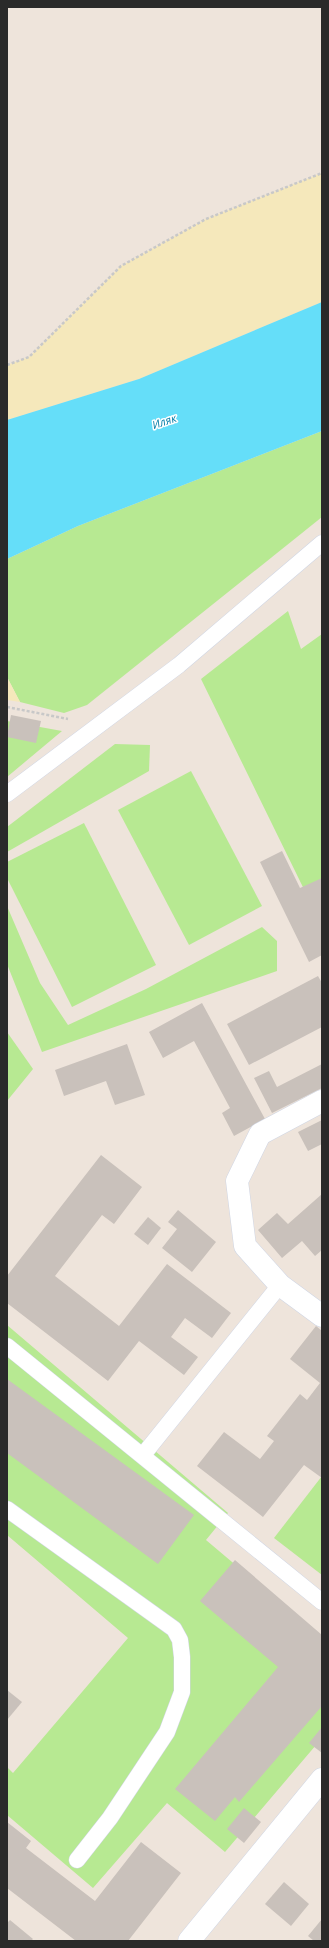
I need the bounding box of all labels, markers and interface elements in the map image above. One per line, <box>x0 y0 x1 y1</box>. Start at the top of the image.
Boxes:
water label: Иляк <box>150 410 179 432</box>

